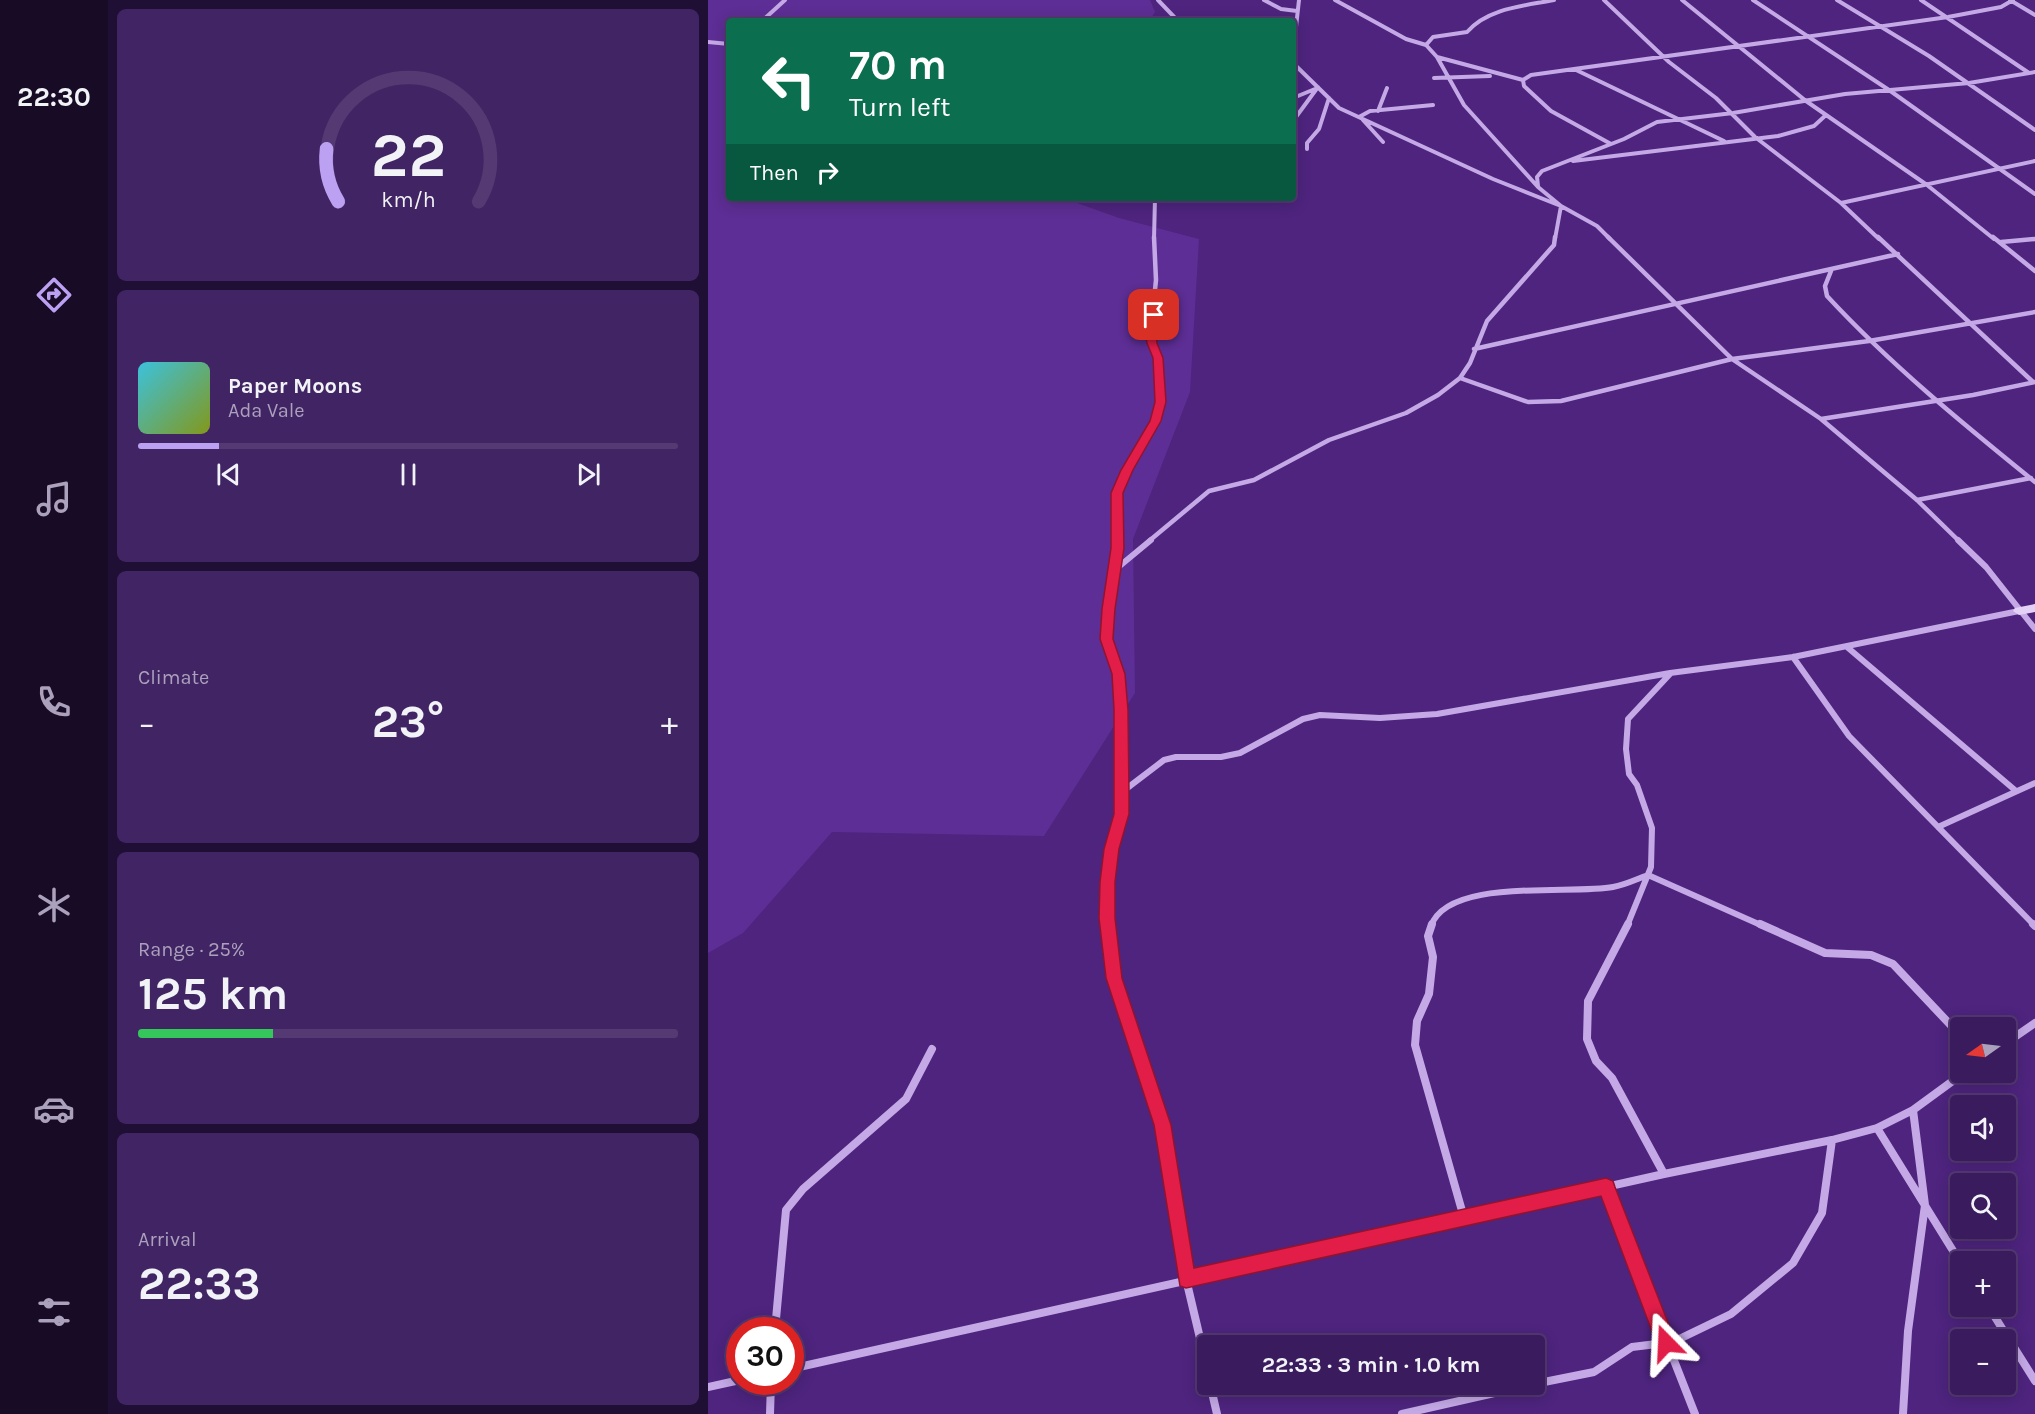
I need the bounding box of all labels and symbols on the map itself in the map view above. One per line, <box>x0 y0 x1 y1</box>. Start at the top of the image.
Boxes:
pin <box>1128 289 1179 340</box>
north arrow <box>1950 1017 2016 1083</box>
position arrow <box>1634 1311 1698 1375</box>
speed limit sign: 30 <box>726 1317 804 1395</box>

